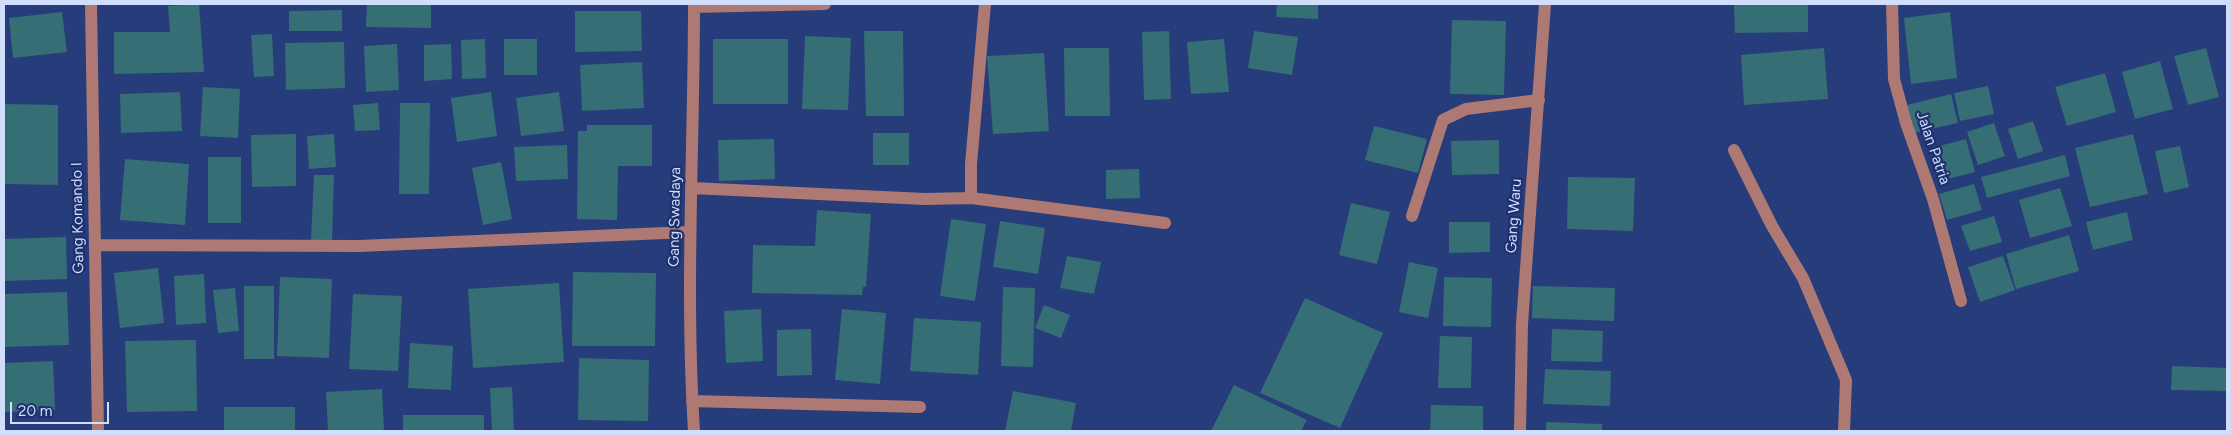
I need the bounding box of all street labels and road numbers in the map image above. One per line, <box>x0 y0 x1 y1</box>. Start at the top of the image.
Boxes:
street label: Jalan Patria <box>1912 109 1954 187</box>
street label: Gang Komando I <box>68 162 88 274</box>
street label: Gang Swadaya <box>665 167 685 267</box>
street label: Gang Waru <box>1502 178 1526 254</box>

